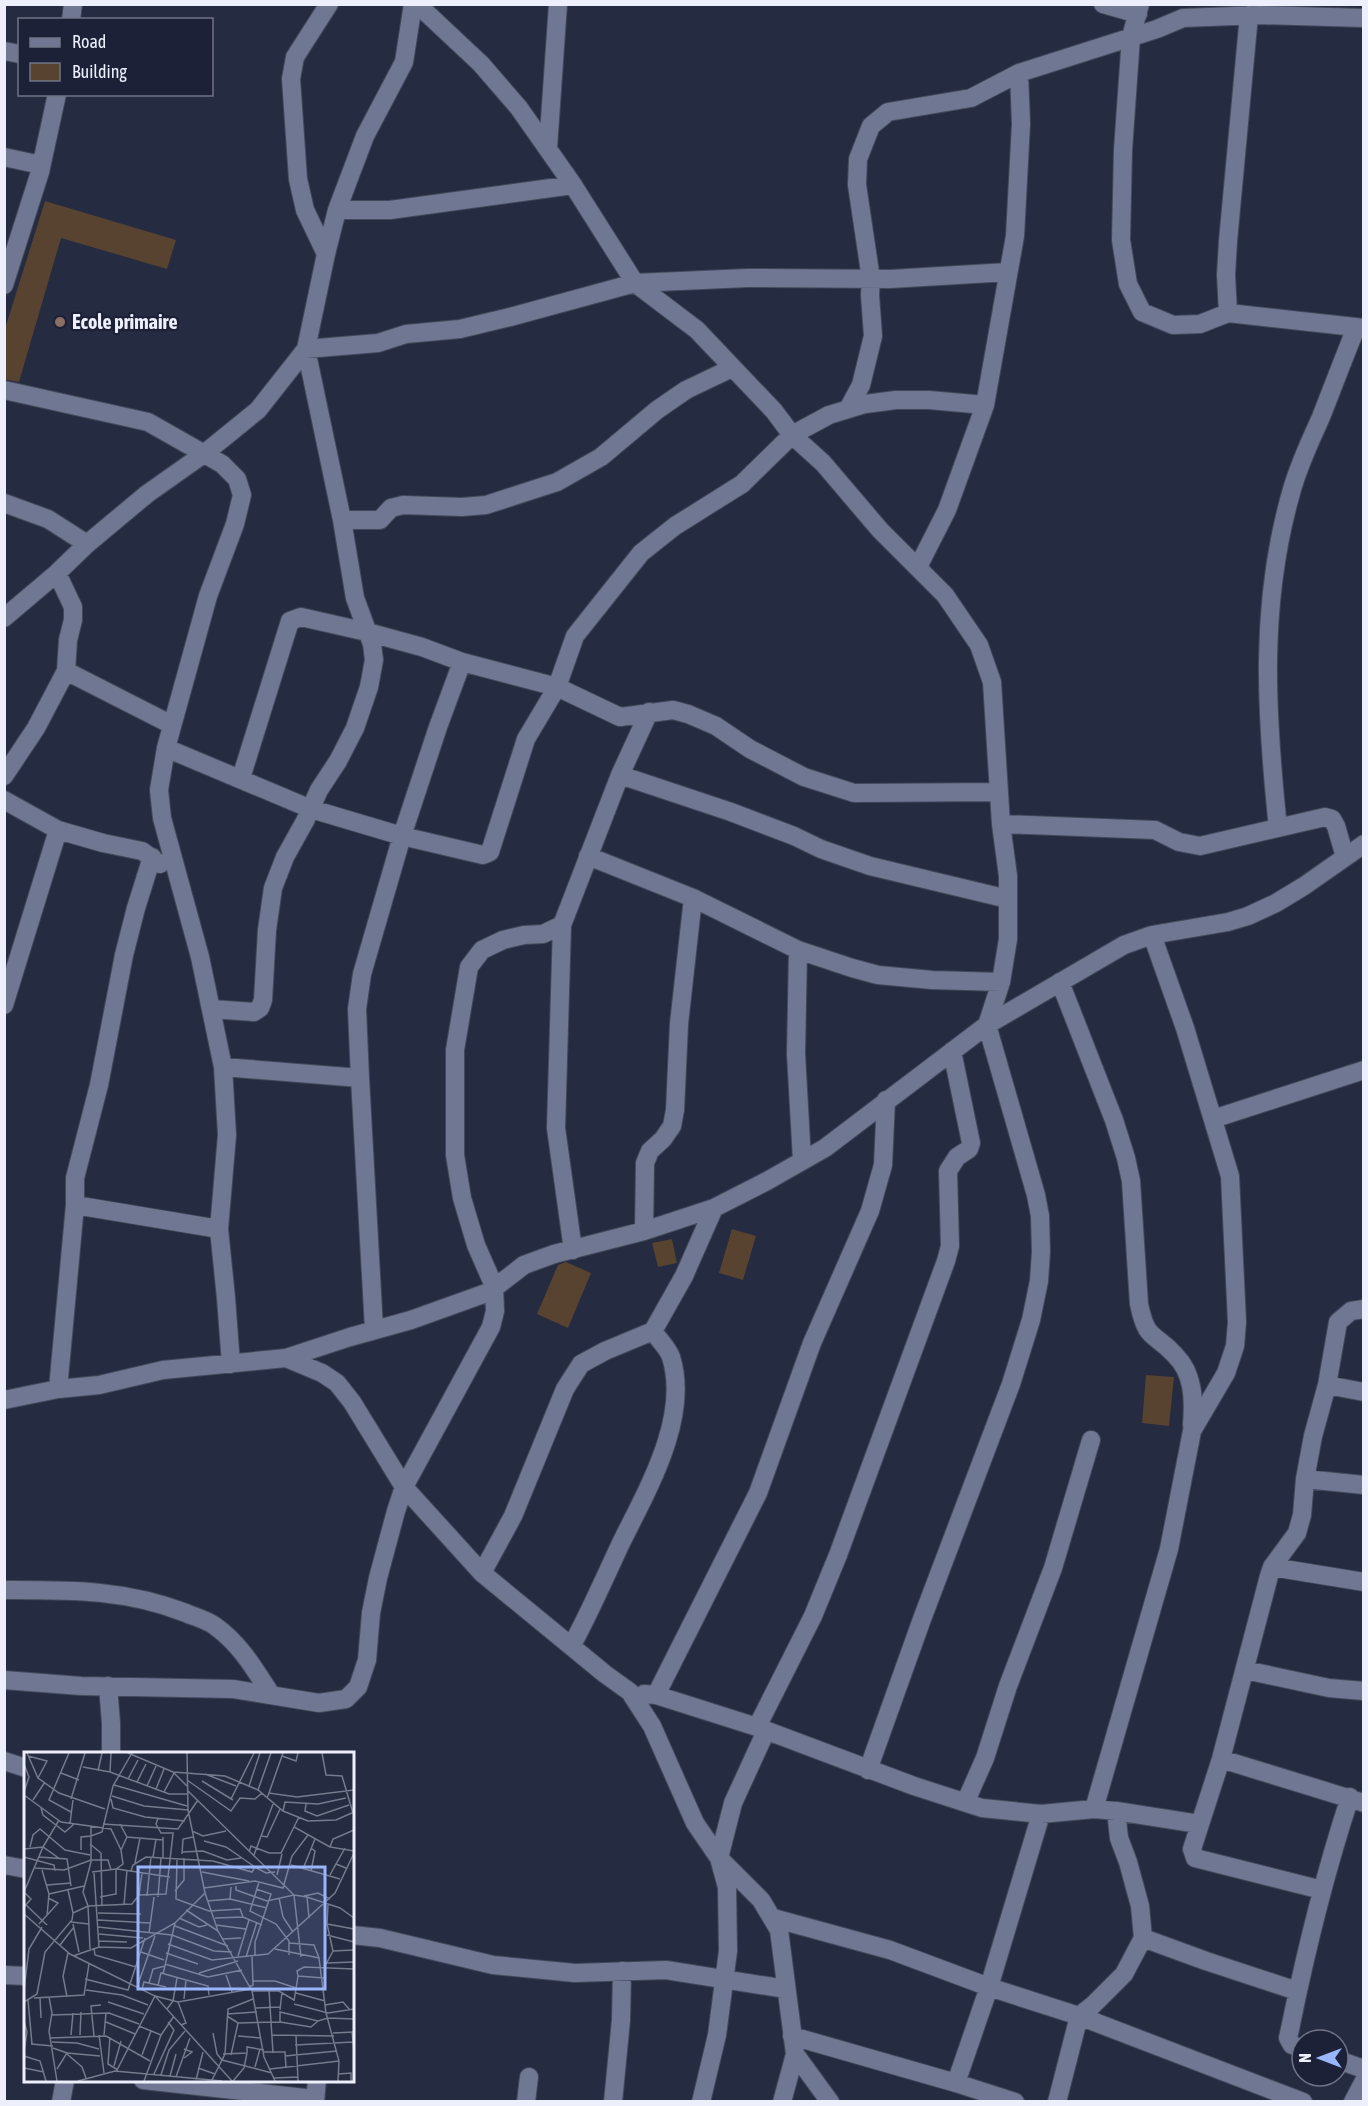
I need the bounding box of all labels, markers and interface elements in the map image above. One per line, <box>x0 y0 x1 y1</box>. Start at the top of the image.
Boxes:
legend <box>18 18 213 96</box>
text: Road <box>72 31 106 52</box>
text: Building <box>72 61 127 82</box>
place label: Ecole primaire <box>72 310 178 333</box>
marker: Ecole primaire <box>53 315 67 329</box>
inset map <box>24 1752 354 2082</box>
north arrow <box>1290 2028 1350 2088</box>
text: N <box>1296 2053 1314 2063</box>

